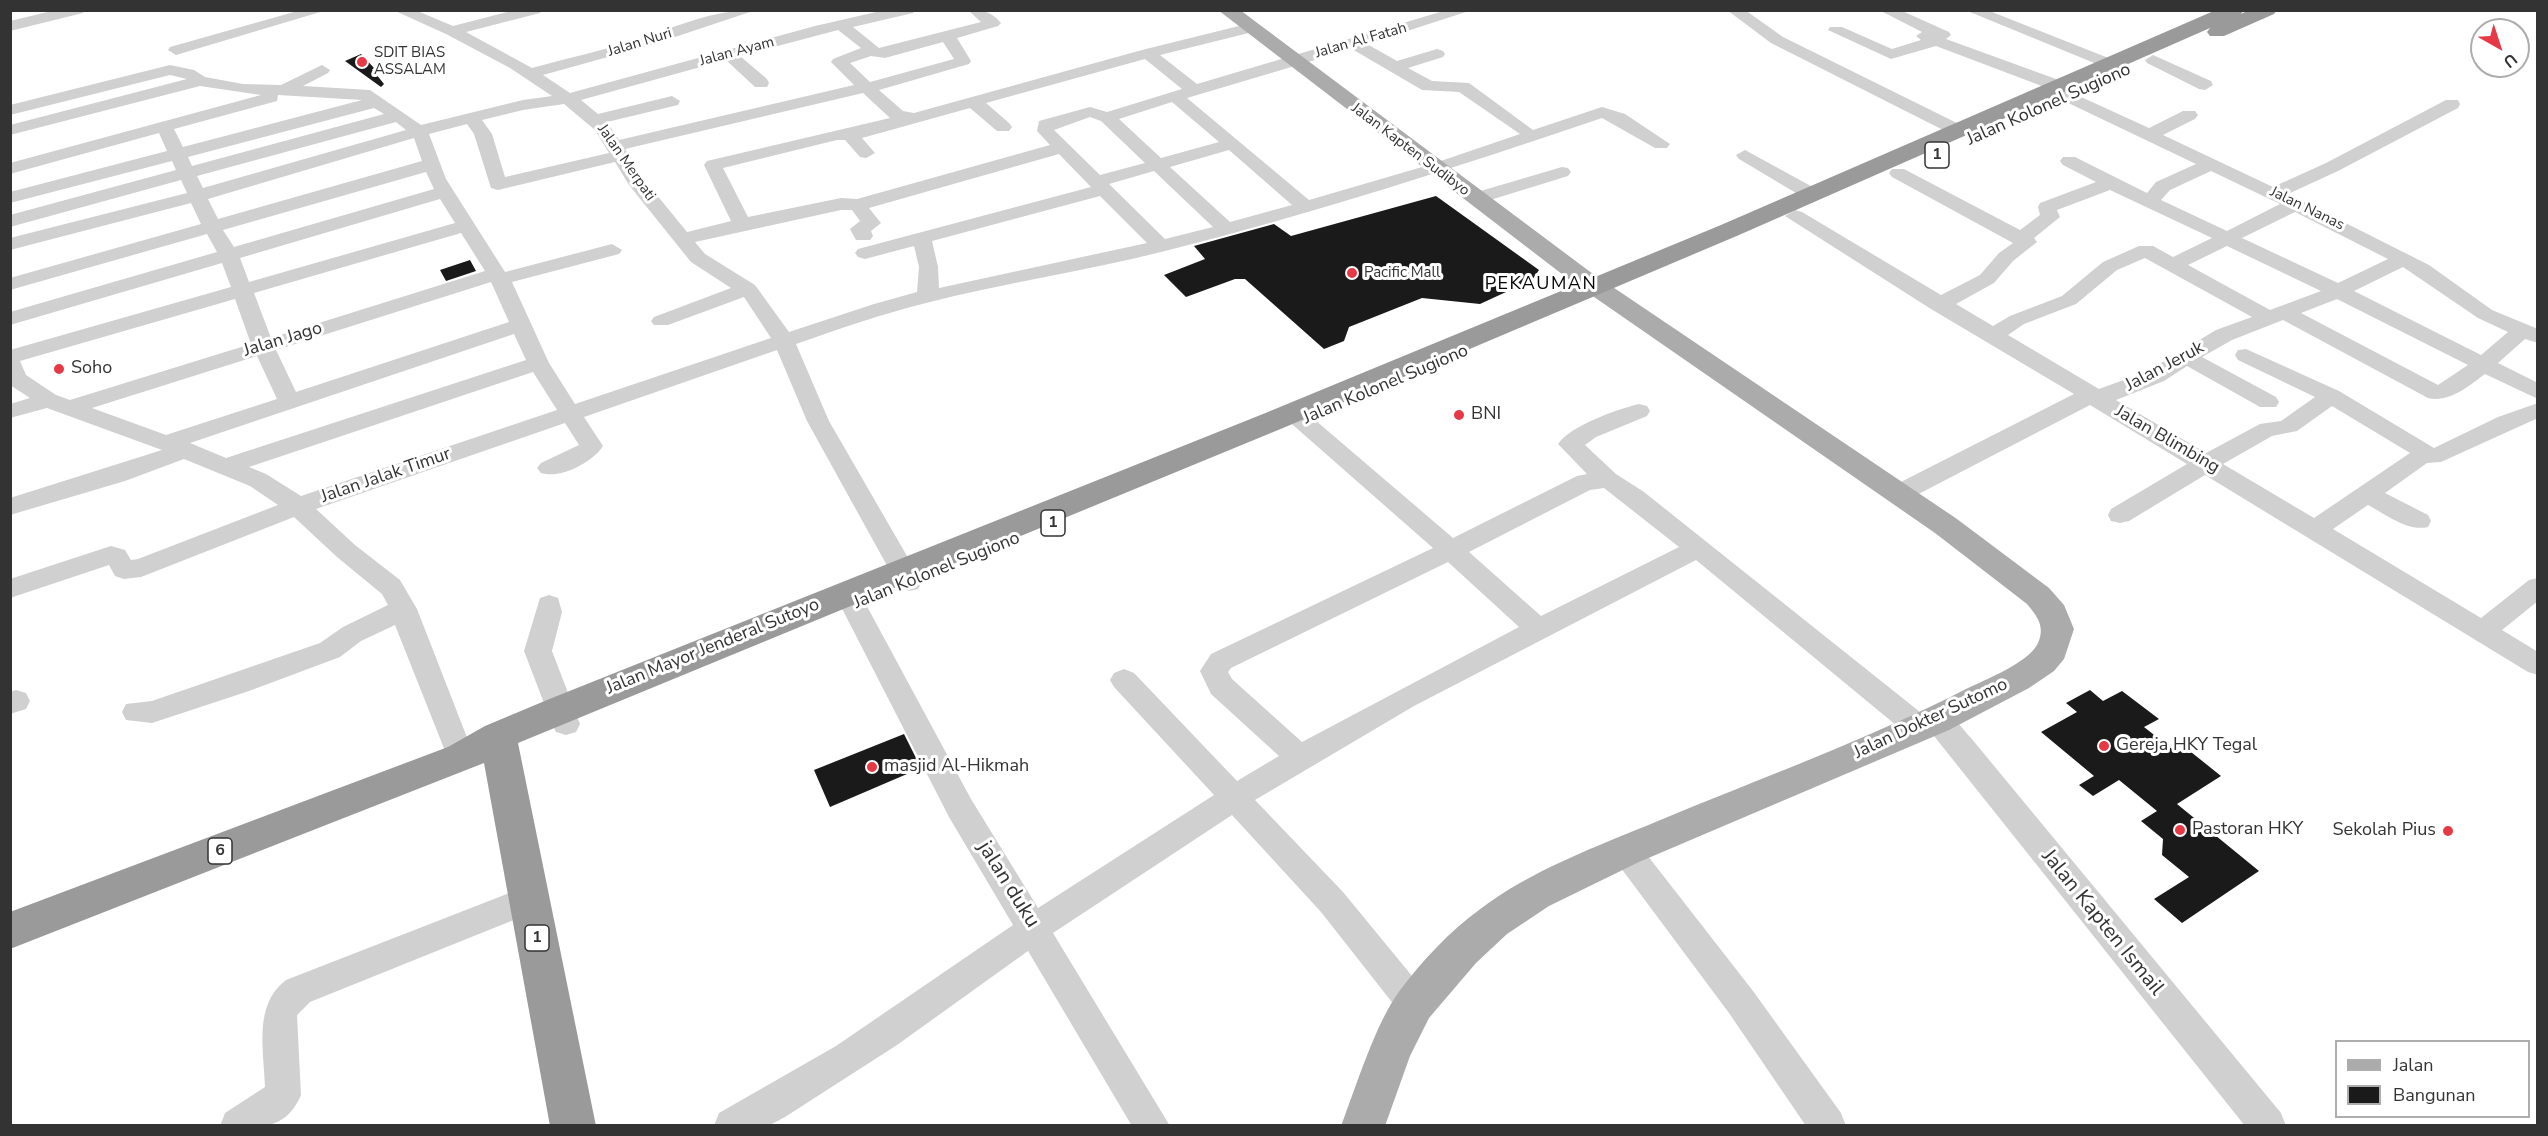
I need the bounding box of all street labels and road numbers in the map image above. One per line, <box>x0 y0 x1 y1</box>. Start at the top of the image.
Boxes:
street label: Jalan Al Fatah <box>1313 19 1409 63</box>
street label: Jalan Nuri <box>606 25 674 61</box>
street label: Jalan Ayam <box>698 33 776 71</box>
street label: Jalan Kolonel Sugiono <box>1964 59 2134 151</box>
street label: Jalan Kapten Sudibyo <box>1347 100 1473 200</box>
street label: Jalan Merpati <box>593 121 659 205</box>
road number: 1 <box>1925 142 1949 168</box>
street label: Jalan Nanas <box>2267 183 2347 235</box>
street label: Jalan Jago <box>241 318 325 362</box>
street label: Jalan Jeruk <box>2122 337 2208 397</box>
street label: Jalan Kolonel Sugiono <box>1300 340 1472 430</box>
street label: Jalan Blimbing <box>2111 401 2223 479</box>
street label: Jalan Jalak Timur <box>318 444 454 508</box>
road number: 1 <box>1041 510 1065 536</box>
street label: Jalan Kolonel Sugiono <box>851 528 1023 614</box>
street label: Jalan Mayor Jenderal Sutoyo <box>603 594 823 700</box>
street label: Jalan Dokter Sutomo <box>1851 674 2011 764</box>
street label: jalan duku <box>972 837 1044 933</box>
road number: 6 <box>208 838 232 864</box>
street label: Jalan Kapten Ismail <box>2035 845 2169 1001</box>
road number: 1 <box>525 925 549 951</box>

